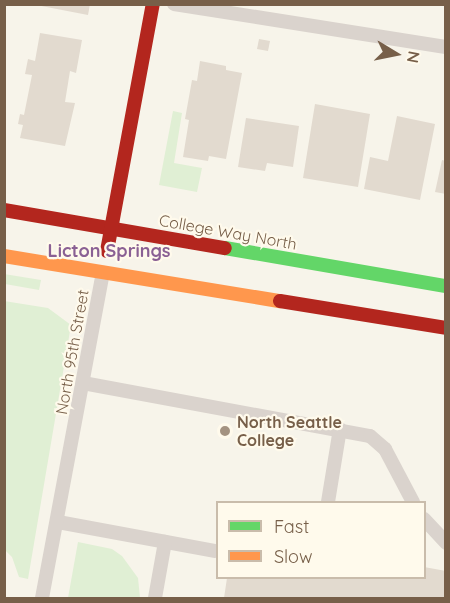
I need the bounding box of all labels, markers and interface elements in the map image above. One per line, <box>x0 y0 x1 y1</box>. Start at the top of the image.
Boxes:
north arrow <box>366 24 426 84</box>
text: N <box>403 50 425 65</box>
street label: College Way North <box>157 210 299 254</box>
district label: Licton Springs <box>48 240 170 262</box>
street label: North 95th Street <box>52 288 92 416</box>
place label: North Seattle College <box>237 412 342 450</box>
marker: North Seattle College <box>218 424 232 438</box>
legend <box>216 501 426 579</box>
text: Fast <box>274 515 309 538</box>
text: Slow <box>274 545 312 568</box>

